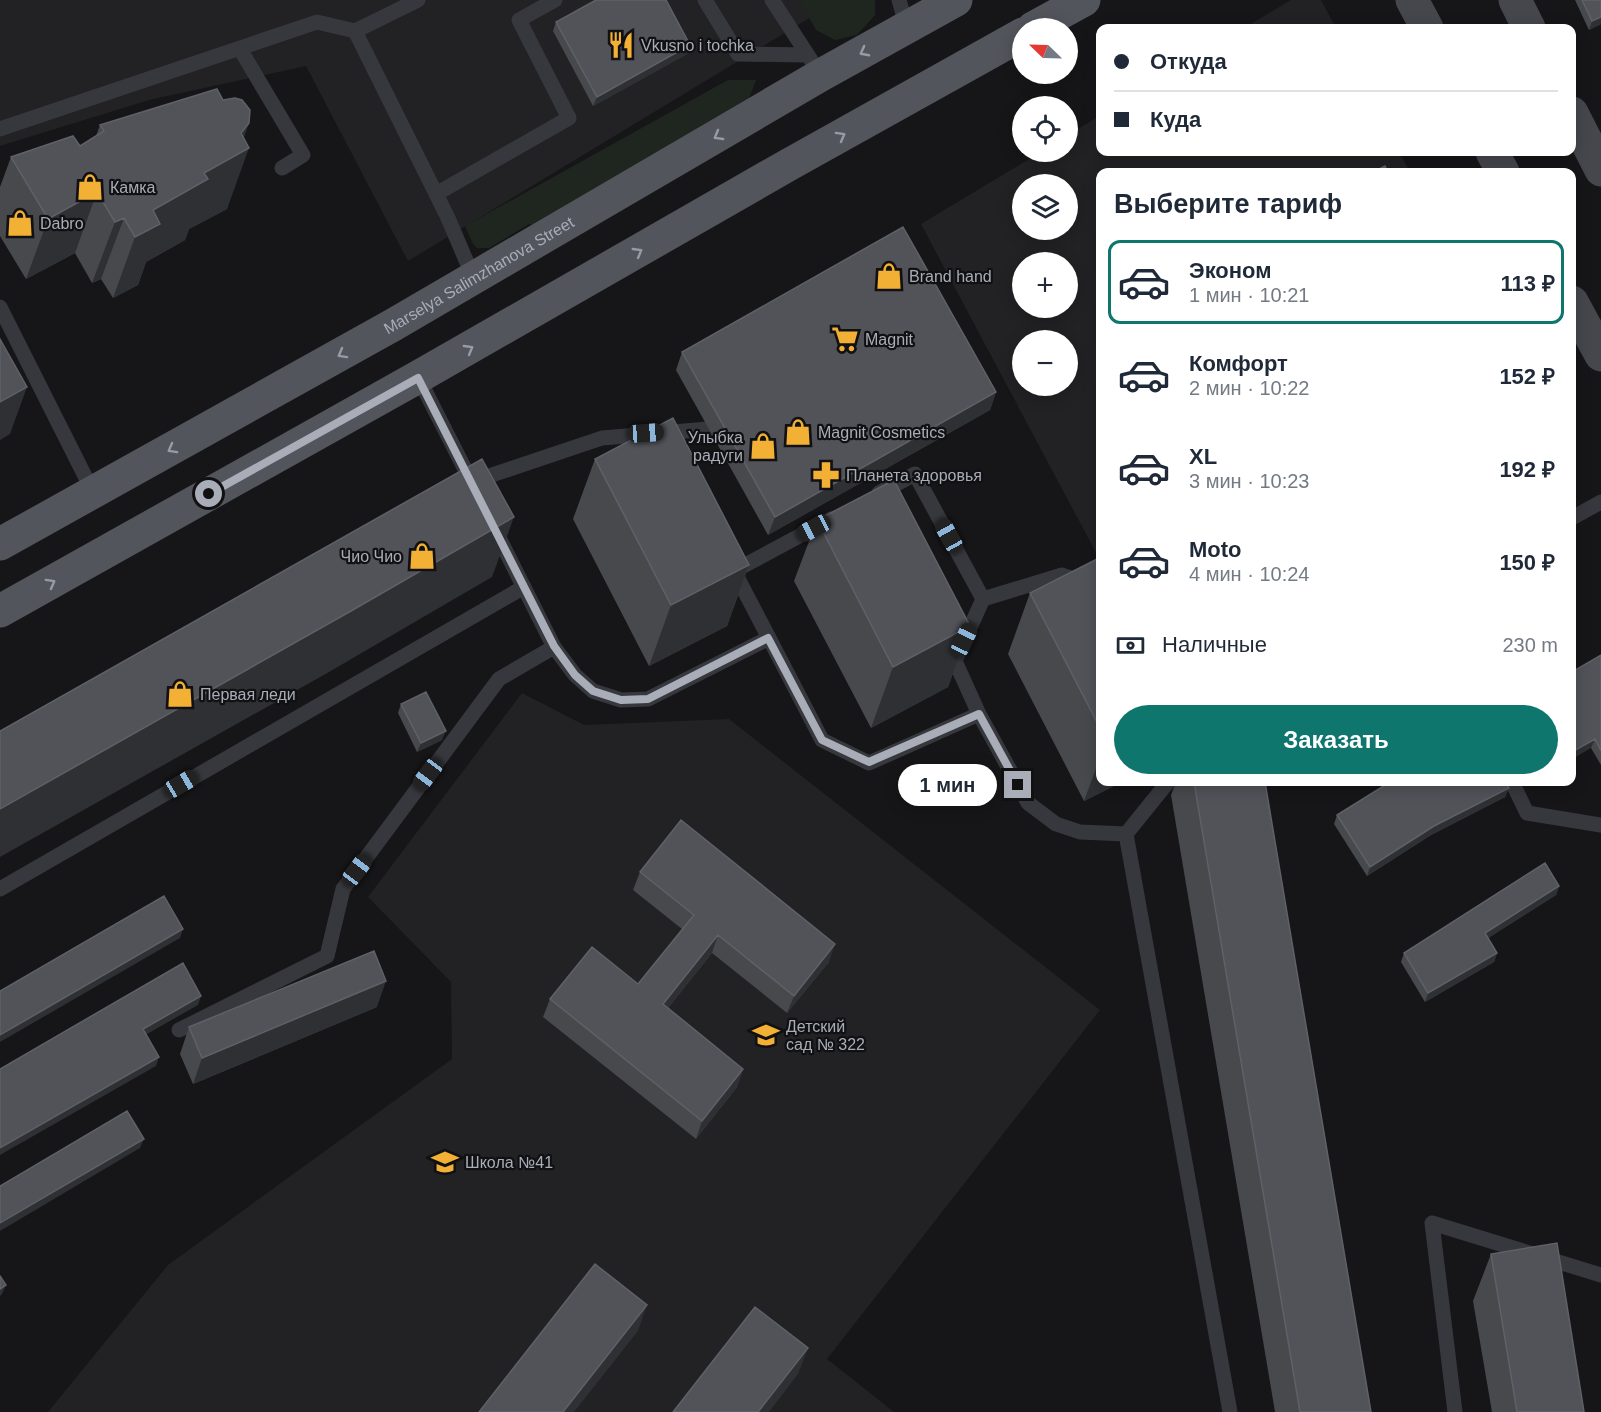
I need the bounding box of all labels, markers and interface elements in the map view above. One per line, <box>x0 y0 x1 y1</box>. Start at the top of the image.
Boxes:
north arrow <box>1012 18 1078 84</box>
map controls <box>1012 18 1078 396</box>
restaurant icon: Vkusno i tochka <box>606 30 636 60</box>
place label: Vkusno i tochka <box>641 37 754 54</box>
one-way arrow <box>860 45 870 56</box>
text: Откуда <box>1150 49 1227 74</box>
button: locate <box>1012 96 1078 162</box>
text: Куда <box>1150 107 1201 132</box>
one-way arrow <box>713 129 724 141</box>
one-way arrow <box>835 132 845 143</box>
shop icon: Камка <box>75 172 105 202</box>
button: layers <box>1012 174 1078 240</box>
place label: Камка <box>110 179 156 196</box>
text: Выберите тариф <box>1114 189 1342 219</box>
shop icon: Dabro <box>5 208 35 238</box>
street label: Marselya Salimzhanova Street <box>381 213 577 337</box>
place label: Dabro <box>40 215 84 232</box>
one-way arrow <box>632 247 642 259</box>
button: + <box>1012 252 1078 318</box>
icon: car <box>1117 255 1171 309</box>
text: Эконом <box>1189 258 1272 283</box>
shop icon: Brand hand <box>874 261 904 291</box>
place label: Brand hand <box>909 268 992 285</box>
text: 113 ₽ <box>1501 271 1555 296</box>
text: 1 мин · 10:21 <box>1189 284 1309 306</box>
supermarket icon: Magnit <box>830 324 860 354</box>
button: − <box>1012 330 1078 396</box>
place label: Magnit <box>865 331 914 348</box>
one-way arrow <box>463 344 473 356</box>
one-way arrow <box>338 347 348 358</box>
icon: car <box>1117 348 1171 402</box>
text: Комфорт <box>1189 351 1288 376</box>
text: 152 ₽ <box>1499 364 1555 389</box>
text: 2 мин · 10:22 <box>1189 377 1309 399</box>
shop icon: Magnit Cosmetics <box>783 417 813 447</box>
car <box>627 423 665 443</box>
place label: Magnit Cosmetics <box>818 424 945 441</box>
place label: Улыбка радуги <box>688 429 743 464</box>
shop icon: Улыбка радуги <box>748 431 778 461</box>
icon: car <box>1117 441 1171 495</box>
one-way arrow <box>168 442 178 453</box>
text: XL <box>1189 444 1217 469</box>
text: 192 ₽ <box>1499 457 1555 482</box>
pharmacy icon: Планета здоровья <box>811 460 841 490</box>
place label: Планета здоровья <box>846 467 982 484</box>
text: 3 мин · 10:23 <box>1189 470 1309 492</box>
route start <box>195 480 222 507</box>
car <box>794 512 834 544</box>
car <box>932 516 966 556</box>
icon: car <box>1117 534 1171 588</box>
text: Moto <box>1189 537 1242 562</box>
shop icon: Чио Чио <box>407 541 437 571</box>
place label: Чио Чио <box>341 548 402 565</box>
text: 150 ₽ <box>1499 550 1555 575</box>
text: 4 мин · 10:24 <box>1189 563 1309 585</box>
one-way arrow <box>45 579 55 590</box>
car <box>948 620 980 660</box>
icon: cash <box>1114 629 1147 662</box>
text: Наличные <box>1162 632 1267 657</box>
text: 230 m <box>1502 634 1558 656</box>
shop icon: Первая леди <box>165 679 195 709</box>
place label: Первая леди <box>200 686 296 703</box>
button: Заказать <box>1114 705 1558 774</box>
car <box>410 754 446 794</box>
callout: 1 мин <box>898 764 997 806</box>
car <box>161 767 201 801</box>
route end <box>1004 771 1031 798</box>
text: 1 мин <box>920 774 975 796</box>
car <box>339 850 375 890</box>
place label: Детский сад № 322 <box>786 1018 865 1053</box>
school or university icon: Детский сад № 322 <box>751 1020 781 1050</box>
school or university icon: Школа №41 <box>430 1147 460 1177</box>
place label: Школа №41 <box>465 1154 553 1171</box>

